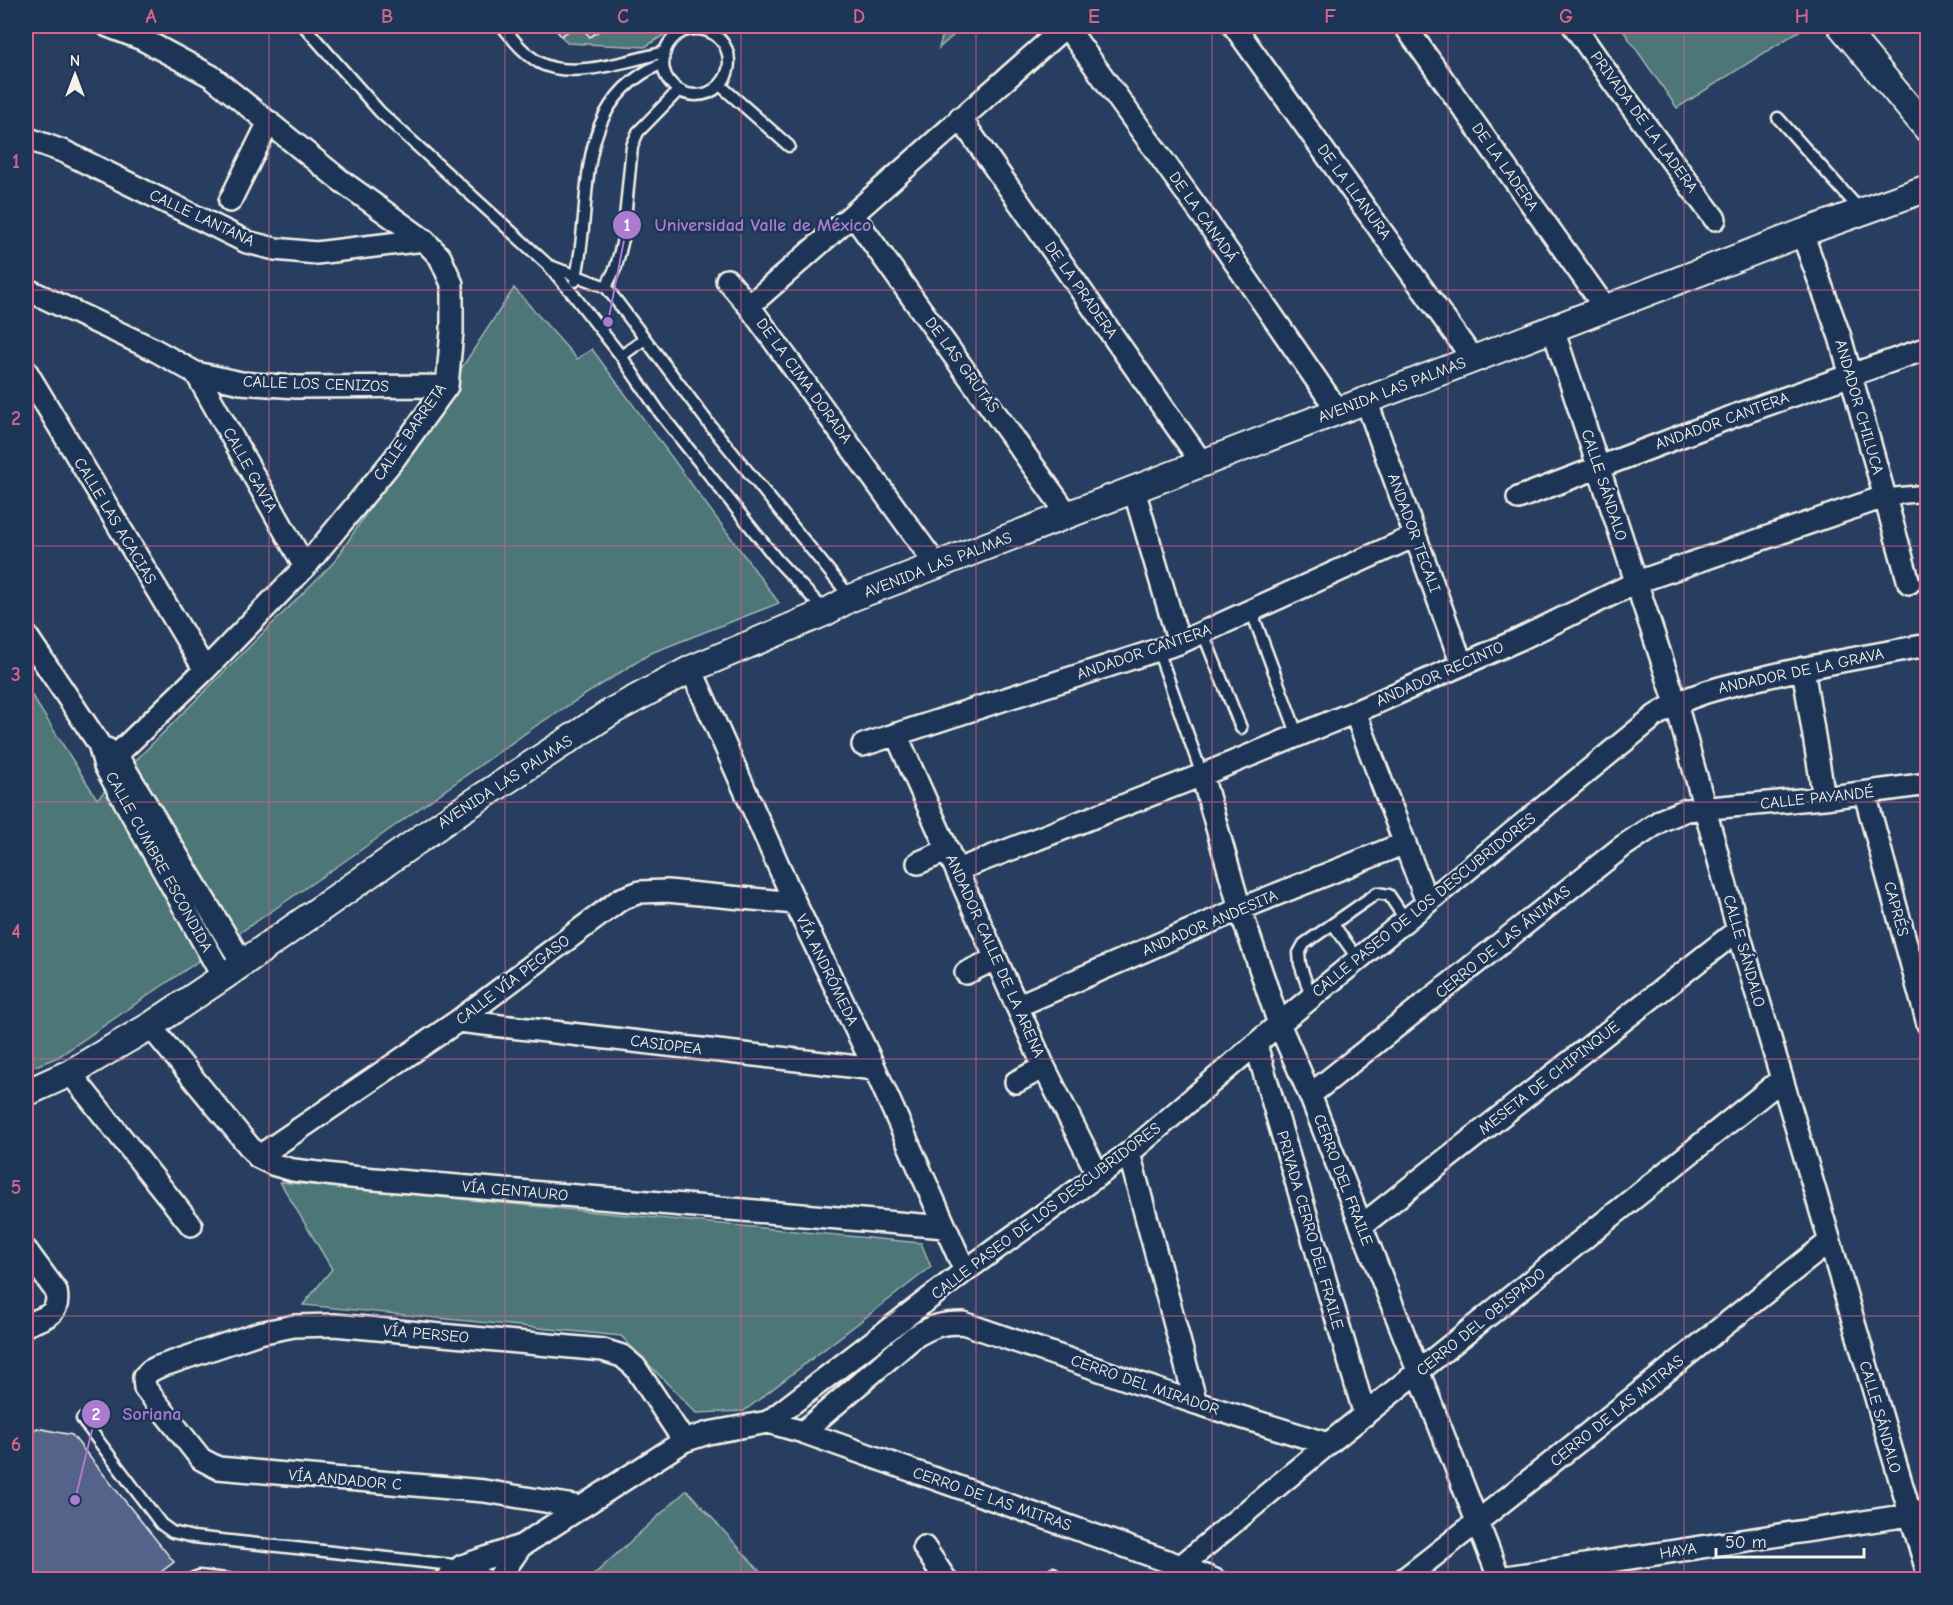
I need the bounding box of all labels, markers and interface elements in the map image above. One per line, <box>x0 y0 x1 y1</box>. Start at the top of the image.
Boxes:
text: A <box>145 5 157 28</box>
text: B <box>381 5 393 28</box>
text: C <box>617 5 629 28</box>
text: D <box>853 5 865 28</box>
text: E <box>1088 5 1100 28</box>
text: F <box>1324 5 1336 28</box>
text: G <box>1559 5 1573 28</box>
text: H <box>1795 5 1809 28</box>
north arrow <box>45 45 105 105</box>
street label: PRIVADA DE LA LADERA <box>1587 48 1701 196</box>
text: N <box>70 52 80 70</box>
street label: DE LA LADERA <box>1468 119 1542 215</box>
street label: DE LA LLANURA <box>1313 141 1395 243</box>
text: 1 <box>12 150 20 173</box>
street label: DE LA CANADÁ <box>1165 168 1242 266</box>
street label: CALLE LANTANA <box>147 186 257 250</box>
callout: Universidad Valle de México <box>612 207 883 243</box>
text: 1 <box>623 215 631 236</box>
text: Universidad Valle de México <box>655 215 871 236</box>
street label: DE LA PRADERA <box>1041 238 1121 342</box>
street label: DE LAS GRUTAS <box>921 314 1003 416</box>
street label: DE LA CIMA DORADA <box>753 315 855 447</box>
street label: ANDADOR CHILUCA <box>1831 337 1887 477</box>
street label: AVENIDA LAS PALMAS <box>1316 353 1469 427</box>
street label: CALLE LOS CENIZOS <box>243 372 390 396</box>
street label: CALLE BARRETA <box>370 380 450 484</box>
street label: ANDADOR CANTERA <box>1653 388 1791 454</box>
text: 2 <box>11 407 21 430</box>
street label: CALLE GAVIA <box>219 424 281 516</box>
street label: CALLE SÁNDALO <box>1578 427 1631 543</box>
street label: CALLE LAS ACACIAS <box>70 455 160 588</box>
street label: ANDADOR TECALI <box>1384 471 1444 595</box>
street label: AVENIDA LAS PALMAS <box>862 528 1015 602</box>
street label: ANDADOR CANTERA <box>1074 621 1214 683</box>
street label: ANDADOR RECINTO <box>1373 638 1507 710</box>
street label: ANDADOR DE LA GRAVA <box>1717 645 1885 697</box>
text: 3 <box>11 663 21 686</box>
street label: AVENIDA LAS PALMAS <box>434 732 576 832</box>
street label: CALLE CUMBRE ESCONDIDA <box>102 769 216 955</box>
street label: CALLE PAYANDÉ <box>1759 782 1875 813</box>
street label: CALLE PASEO DE LOS DESCUBRIDORES <box>1309 809 1539 1001</box>
street label: ANDADOR CALLE DE LA ARENA <box>942 852 1048 1060</box>
street label: CAPRÉS <box>1880 879 1913 939</box>
street label: CERRO DE LAS ÁNIMAS <box>1431 881 1574 1002</box>
street label: ANDADOR ANDESITA <box>1140 886 1280 960</box>
street label: CALLE SÁNDALO <box>1719 893 1770 1009</box>
street label: VÍA ANDRÓMEDA <box>792 911 863 1029</box>
text: 4 <box>11 920 21 943</box>
street label: CALLE VÍA PEGASO <box>452 931 573 1029</box>
street label: MESETA DE CHIPINQUE <box>1475 1017 1623 1139</box>
street label: CASIOPEA <box>629 1032 703 1058</box>
street label: CERRO DEL FRAILE <box>1310 1112 1376 1249</box>
street label: CALLE PASEO DE LOS DESCUBRIDORES <box>928 1119 1164 1303</box>
street label: PRIVADA CERRO DEL FRAILE <box>1273 1129 1347 1332</box>
text: 5 <box>11 1176 21 1199</box>
street label: VÍA CENTAURO <box>461 1176 569 1205</box>
street label: CERRO DEL OBISPADO <box>1413 1264 1549 1380</box>
street label: VÍA PERSEO <box>382 1320 470 1347</box>
street label: CERRO DEL MIRADOR <box>1068 1351 1222 1419</box>
street label: CERRO DE LAS MITRAS <box>1547 1352 1687 1470</box>
street label: CALLE SÁNDALO <box>1855 1359 1906 1475</box>
callout: Soriana <box>81 1396 194 1432</box>
text: 2 <box>92 1404 101 1425</box>
text: Soriana <box>123 1404 181 1425</box>
text: 6 <box>11 1433 21 1456</box>
street label: CERRO DE LAS MITRAS <box>910 1463 1074 1535</box>
street label: VÍA ANDADOR C <box>288 1465 403 1494</box>
scale bar <box>1716 1521 1864 1559</box>
text: 50 m <box>1725 1532 1767 1553</box>
street label: HAYA <box>1658 1539 1698 1563</box>

